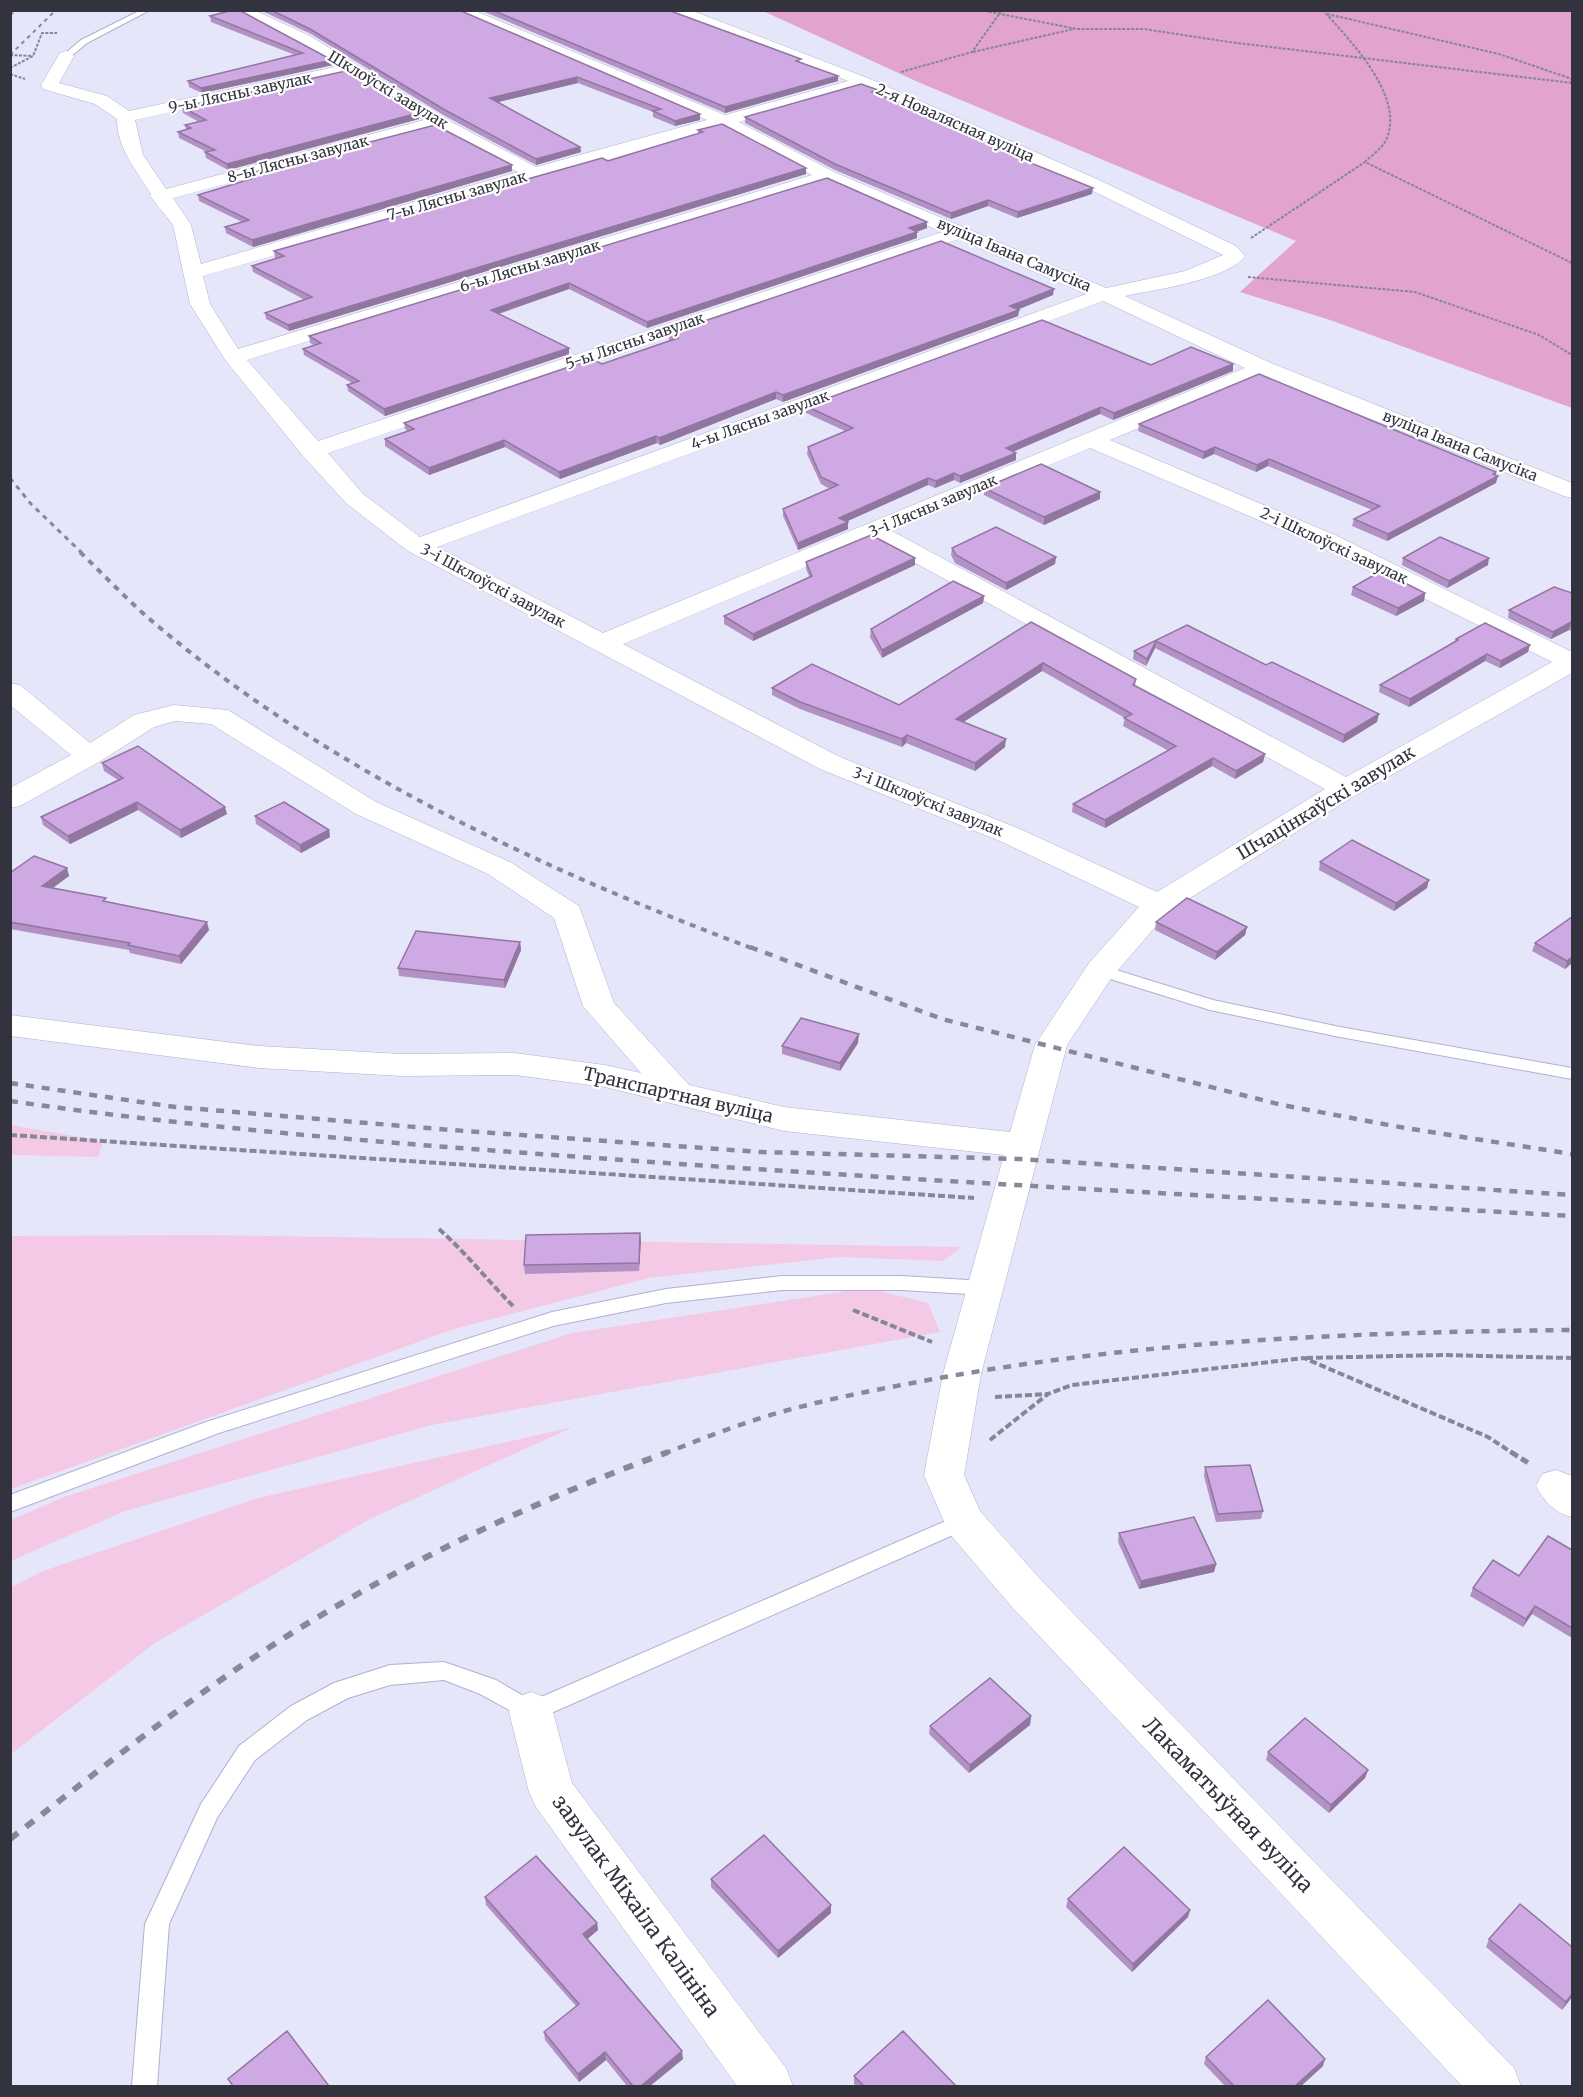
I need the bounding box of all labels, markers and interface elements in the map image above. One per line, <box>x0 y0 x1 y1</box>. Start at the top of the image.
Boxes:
street label: Шклоўскі завулак <box>325 46 452 133</box>
street label: 9-ы Лясны завулак <box>167 68 314 117</box>
street label: 2-я Новалясная вуліца <box>873 79 1037 166</box>
street label: 8-ы Лясны завулак <box>225 130 371 187</box>
street label: 7-ы Лясны завулак <box>385 166 529 225</box>
street label: вуліца Івана Самусіка <box>934 213 1094 296</box>
street label: 6-ы Лясны завулак <box>457 235 603 296</box>
street label: 5-ы Лясны завулак <box>563 308 707 373</box>
street label: 4-ы Лясны завулак <box>688 385 832 453</box>
street label: вуліца Івана Самусіка <box>1380 406 1540 485</box>
street label: 3-і Лясны завулак <box>866 470 1000 541</box>
street label: 2-і Шклоўскі завулак <box>1257 503 1412 588</box>
street label: 3-і Шклоўскі завулак <box>418 539 569 632</box>
street label: Шчацінкаўскі завулак <box>1233 740 1419 865</box>
street label: 3-і Шклоўскі завулак <box>850 763 1007 841</box>
street label: Транспартная вуліца <box>581 1061 776 1128</box>
street label: Лакаматыўная вуліца <box>1137 1711 1319 1898</box>
street label: завулак Міхаіла Калініна <box>547 1789 726 2022</box>

